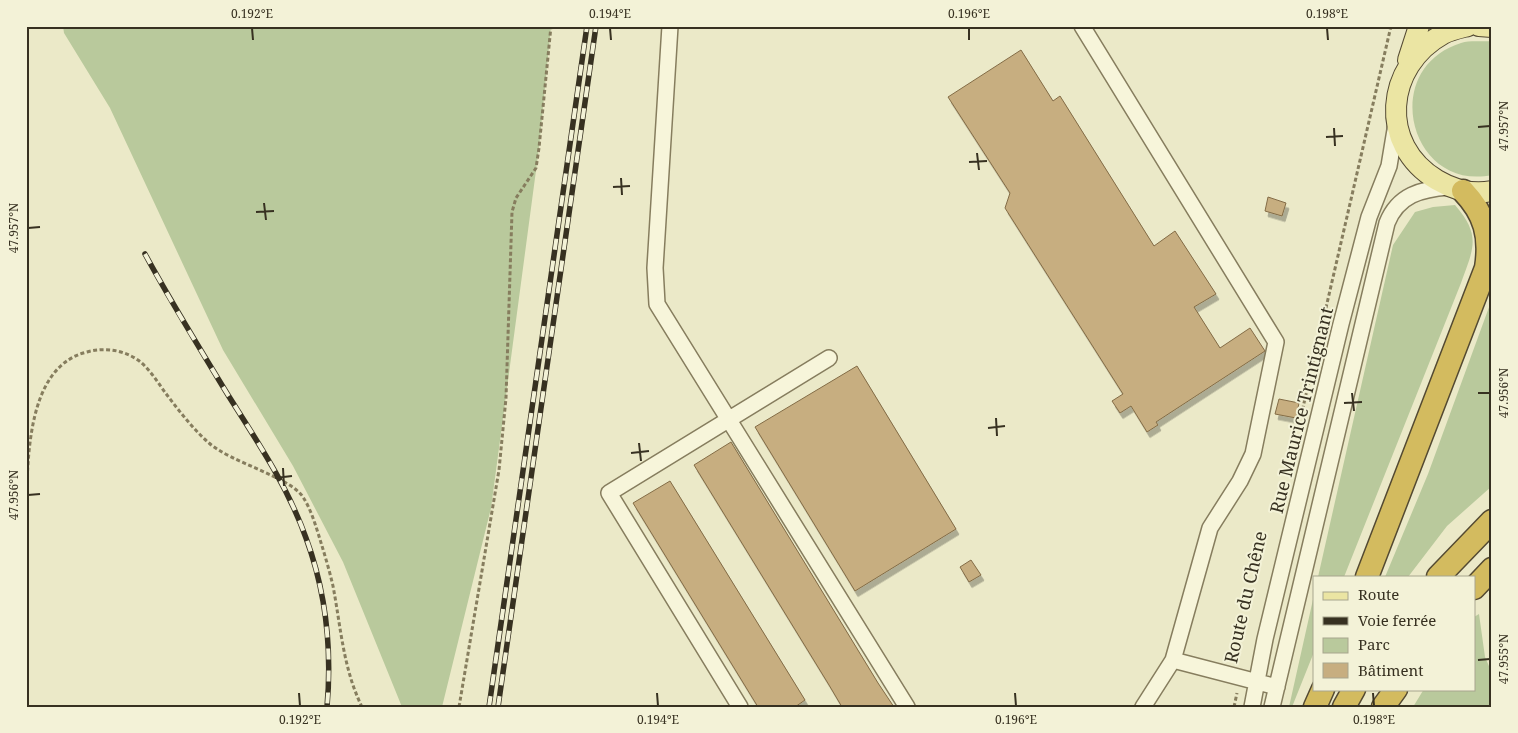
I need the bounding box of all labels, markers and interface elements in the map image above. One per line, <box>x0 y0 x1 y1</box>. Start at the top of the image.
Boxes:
text: 0.192°E <box>231 5 273 22</box>
text: 0.194°E <box>589 5 631 22</box>
text: 0.196°E <box>948 5 990 22</box>
text: 0.198°E <box>1306 5 1348 22</box>
text: 47.957°N <box>1495 101 1512 151</box>
text: 47.957°N <box>5 203 22 253</box>
street label: Rue Maurice Trintignant <box>1264 304 1338 516</box>
text: 47.956°N <box>1495 368 1512 418</box>
text: 47.956°N <box>5 470 22 520</box>
street label: Route du Chêne <box>1218 529 1272 665</box>
legend <box>1313 576 1476 690</box>
text: Route <box>1358 584 1399 604</box>
text: Voie ferrée <box>1358 610 1436 630</box>
text: Parc <box>1358 634 1390 654</box>
text: 47.955°N <box>1495 634 1512 684</box>
text: Bâtiment <box>1358 660 1424 680</box>
text: 0.192°E <box>279 711 321 728</box>
text: 0.194°E <box>637 711 679 728</box>
text: 0.196°E <box>995 711 1037 728</box>
text: 0.198°E <box>1353 711 1395 728</box>

